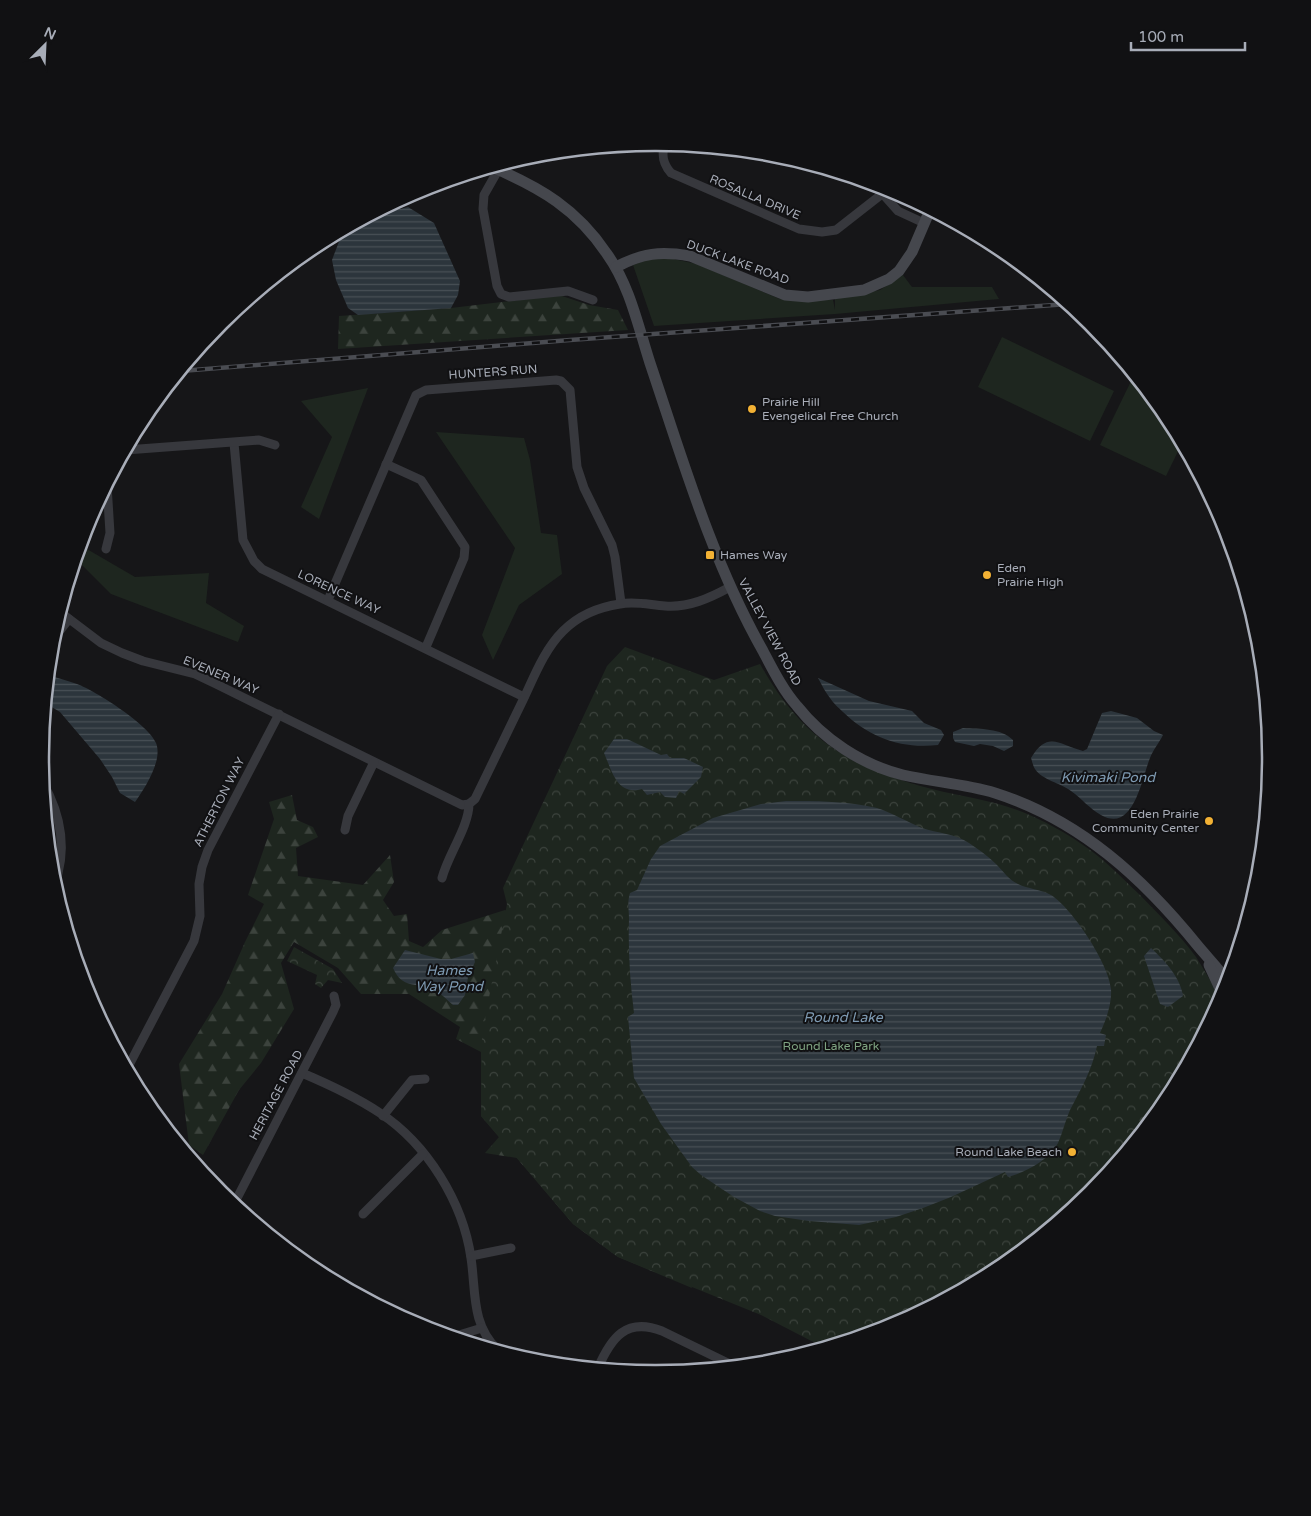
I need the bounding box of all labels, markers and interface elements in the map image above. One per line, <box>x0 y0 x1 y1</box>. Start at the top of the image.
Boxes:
north arrow <box>20 20 70 70</box>
scale bar <box>1131 20 1245 52</box>
text: N <box>41 24 59 44</box>
text: 100 m <box>1138 28 1184 46</box>
street label: ROSALLA DRIVE <box>708 172 803 223</box>
street label: DUCK LAKE ROAD <box>685 237 791 287</box>
street label: HUNTERS RUN <box>448 362 538 382</box>
place label: Prairie Hill Evengelical Free Church <box>762 395 899 423</box>
marker: Prairie Hill Evengelical Free Church <box>746 403 758 415</box>
place label: Hames Way <box>720 548 788 562</box>
marker: Hames Way <box>704 549 716 561</box>
place label: Eden Prairie High <box>997 561 1064 589</box>
street label: LORENCE WAY <box>295 567 383 617</box>
marker: Eden Prairie High <box>981 569 993 581</box>
street label: VALLEY VIEW ROAD <box>736 576 804 688</box>
street label: EVENER WAY <box>181 653 261 697</box>
street label: ATHERTON WAY <box>190 755 248 849</box>
water label: Kivimaki Pond <box>1061 769 1157 786</box>
place label: Eden Prairie Community Center <box>1092 807 1199 835</box>
marker: Eden Prairie Community Center <box>1203 815 1215 827</box>
water label: Hames Way Pond <box>415 962 485 995</box>
water label: Round Lake <box>803 1009 884 1026</box>
park label: Round Lake Park <box>783 1039 880 1053</box>
street label: HERITAGE ROAD <box>246 1048 306 1142</box>
place label: Round Lake Beach <box>955 1145 1062 1159</box>
marker: Round Lake Beach <box>1066 1146 1078 1158</box>

